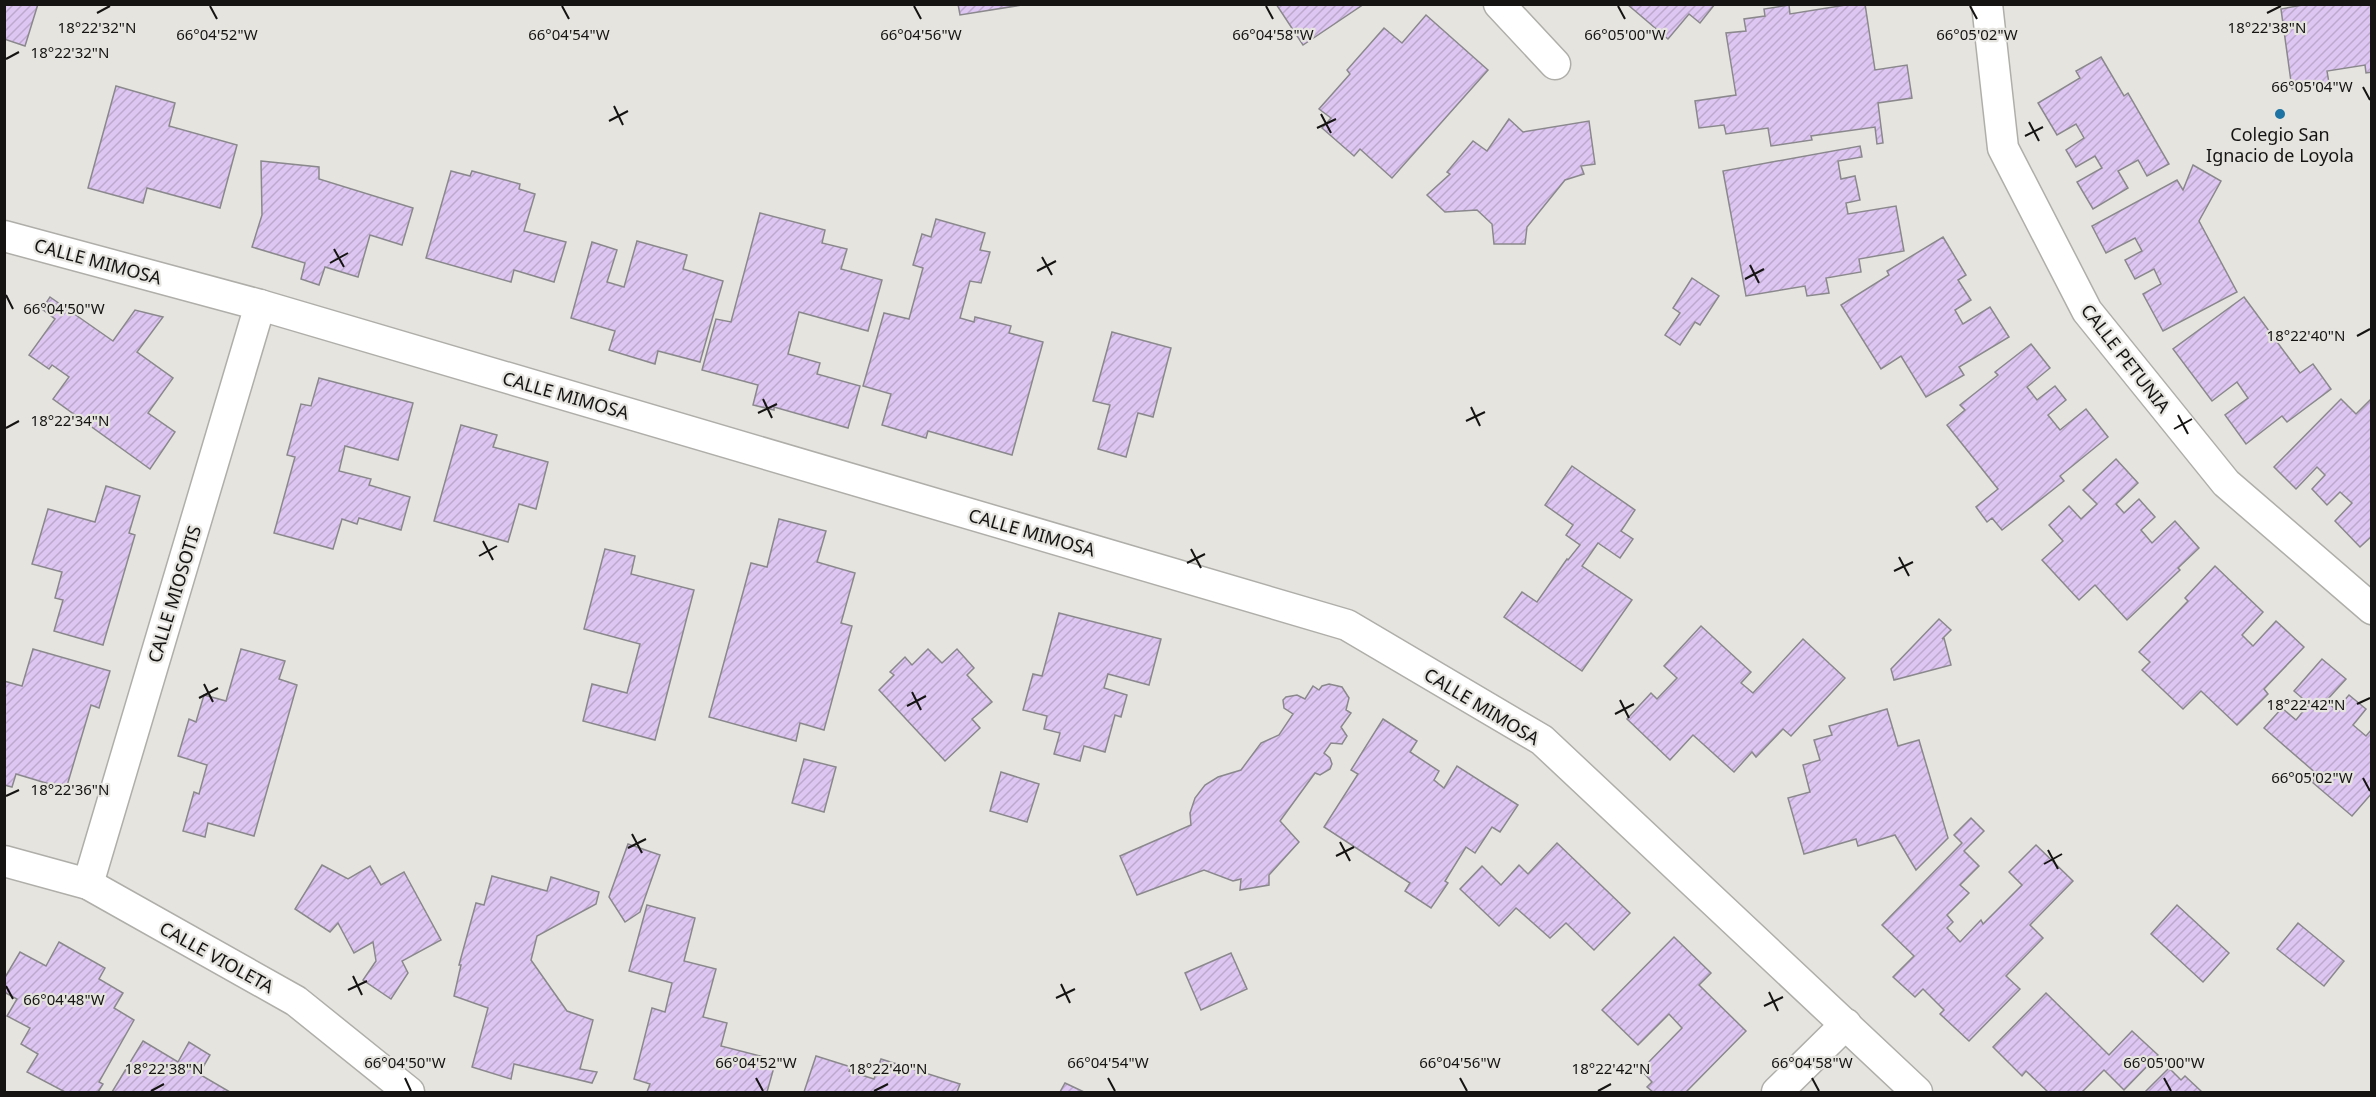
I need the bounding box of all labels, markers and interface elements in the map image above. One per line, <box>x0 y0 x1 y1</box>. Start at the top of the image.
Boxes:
text: 18°22'32"N <box>58 17 136 37</box>
text: 18°22'38"N <box>2228 17 2306 37</box>
text: 66°04'52"W <box>176 24 258 44</box>
text: 66°04'54"W <box>528 24 610 44</box>
text: 66°04'56"W <box>880 24 962 44</box>
text: 66°04'58"W <box>1232 24 1314 44</box>
text: 66°05'00"W <box>1584 24 1666 44</box>
text: 66°05'02"W <box>1936 24 2018 44</box>
text: 18°22'32"N <box>31 42 109 62</box>
text: 66°05'04"W <box>2271 76 2353 96</box>
marker: Colegio San Ignacio de Loyola <box>2273 107 2287 121</box>
place label: Colegio San Ignacio de Loyola <box>2206 122 2354 167</box>
street label: CALLE MIMOSA <box>32 233 165 290</box>
text: 66°04'50"W <box>23 298 105 318</box>
street label: CALLE PETUNIA <box>2076 299 2176 418</box>
text: 18°22'40"N <box>2267 325 2345 345</box>
street label: CALLE MIMOSA <box>500 365 633 425</box>
text: 18°22'34"N <box>31 410 109 430</box>
street label: CALLE MIMOSA <box>966 502 1099 562</box>
street label: CALLE MIOSOTIS <box>142 522 206 666</box>
street label: CALLE MIMOSA <box>1420 662 1545 750</box>
text: 18°22'42"N <box>2267 694 2345 714</box>
text: 66°05'02"W <box>2271 767 2353 787</box>
text: 18°22'36"N <box>31 779 109 799</box>
street label: CALLE VIOLETA <box>156 916 279 999</box>
text: 66°04'48"W <box>23 989 105 1009</box>
text: 66°04'50"W <box>364 1052 446 1072</box>
text: 66°04'52"W <box>715 1052 797 1072</box>
text: 66°04'54"W <box>1067 1052 1149 1072</box>
text: 66°04'56"W <box>1419 1052 1501 1072</box>
text: 66°04'58"W <box>1771 1052 1853 1072</box>
text: 66°05'00"W <box>2123 1052 2205 1072</box>
text: 18°22'38"N <box>125 1058 203 1078</box>
text: 18°22'40"N <box>849 1058 927 1078</box>
text: 18°22'42"N <box>1572 1058 1650 1078</box>

